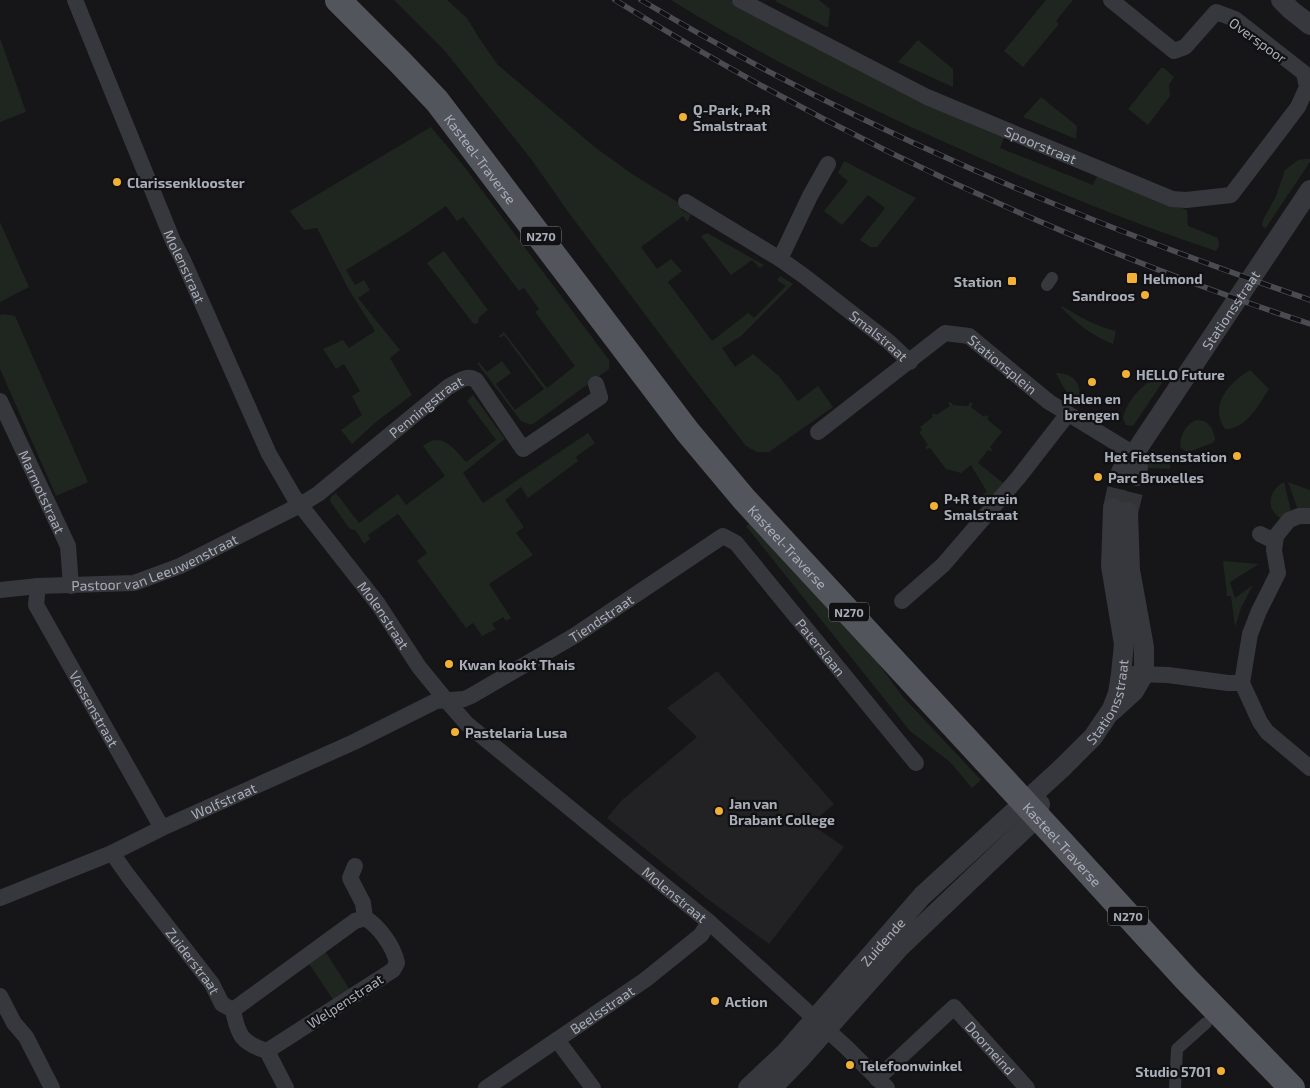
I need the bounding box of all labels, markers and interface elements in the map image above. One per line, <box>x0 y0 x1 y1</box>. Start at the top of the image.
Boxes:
street label: Overspoor <box>1226 14 1290 67</box>
place label: Q-Park, P+R Smalstraat <box>693 101 770 134</box>
street label: Kasteel-Traverse <box>441 111 520 207</box>
marker: Q-Park, P+R Smalstraat <box>677 111 689 123</box>
street label: Spoorstraat <box>1002 122 1079 167</box>
place label: Clarissenklooster <box>127 174 245 191</box>
marker: Clarissenklooster <box>111 176 123 188</box>
street label: Molenstraat <box>161 227 209 305</box>
road number: N270 <box>521 227 561 246</box>
street label: Stationsstraat <box>1198 267 1263 353</box>
place label: Helmond <box>1143 270 1203 287</box>
marker: Helmond <box>1125 271 1139 285</box>
place label: Station <box>954 273 1002 290</box>
marker: Station <box>1006 275 1018 287</box>
place label: Sandroos <box>1072 287 1135 304</box>
marker: Sandroos <box>1139 289 1151 301</box>
street label: Smalstraat <box>846 306 912 364</box>
street label: Stationsplein <box>965 330 1041 397</box>
place label: HELLO Future <box>1136 366 1225 383</box>
marker: HELLO Future <box>1120 368 1132 380</box>
street label: Penningstraat <box>385 372 466 441</box>
marker: Halen en brengen <box>1086 376 1098 388</box>
place label: Halen en brengen <box>1063 390 1121 423</box>
street label: Marmotstraat <box>16 447 69 536</box>
place label: Het Fietsenstation <box>1104 448 1227 465</box>
marker: Het Fietsenstation <box>1231 450 1243 462</box>
place label: Parc Bruxelles <box>1108 469 1204 486</box>
marker: Parc Bruxelles <box>1092 471 1104 483</box>
place label: P+R terrein Smalstraat <box>944 490 1018 523</box>
marker: P+R terrein Smalstraat <box>928 500 940 512</box>
street label: Kasteel-Traverse <box>745 501 831 592</box>
street label: Pastoor van Leeuwenstraat <box>71 530 240 593</box>
street label: Molenstraat <box>355 577 413 652</box>
street label: Tiendstraat <box>566 590 636 646</box>
road number: N270 <box>829 602 869 622</box>
street label: Paterslaan <box>793 615 849 679</box>
place label: Kwan kookt Thais <box>459 656 575 673</box>
marker: Kwan kookt Thais <box>443 658 455 670</box>
street label: Stationsstraat <box>1082 658 1131 748</box>
street label: Vossenstraat <box>66 667 123 750</box>
place label: Pastelaria Lusa <box>465 724 567 741</box>
marker: Pastelaria Lusa <box>449 726 461 738</box>
street label: Wolfstraat <box>188 779 259 822</box>
place label: Jan van Brabant College <box>729 795 835 828</box>
street label: Kasteel-Traverse <box>1020 799 1106 890</box>
marker: Jan van Brabant College <box>713 805 725 817</box>
street label: Molenstraat <box>639 863 711 926</box>
road number: N270 <box>1108 906 1148 926</box>
street label: Zuidende <box>857 914 908 969</box>
street label: Zuiderstraat <box>163 924 224 997</box>
street label: Welpenstraat <box>304 970 386 1032</box>
street label: Beelsstraat <box>566 982 637 1037</box>
place label: Action <box>725 993 768 1010</box>
marker: Action <box>709 995 721 1007</box>
street label: Doorneind <box>962 1017 1019 1078</box>
place label: Telefoonwinkel <box>860 1057 963 1074</box>
marker: Telefoonwinkel <box>844 1059 856 1071</box>
place label: Studio 5701 <box>1135 1063 1211 1080</box>
marker: Studio 5701 <box>1215 1065 1227 1077</box>

